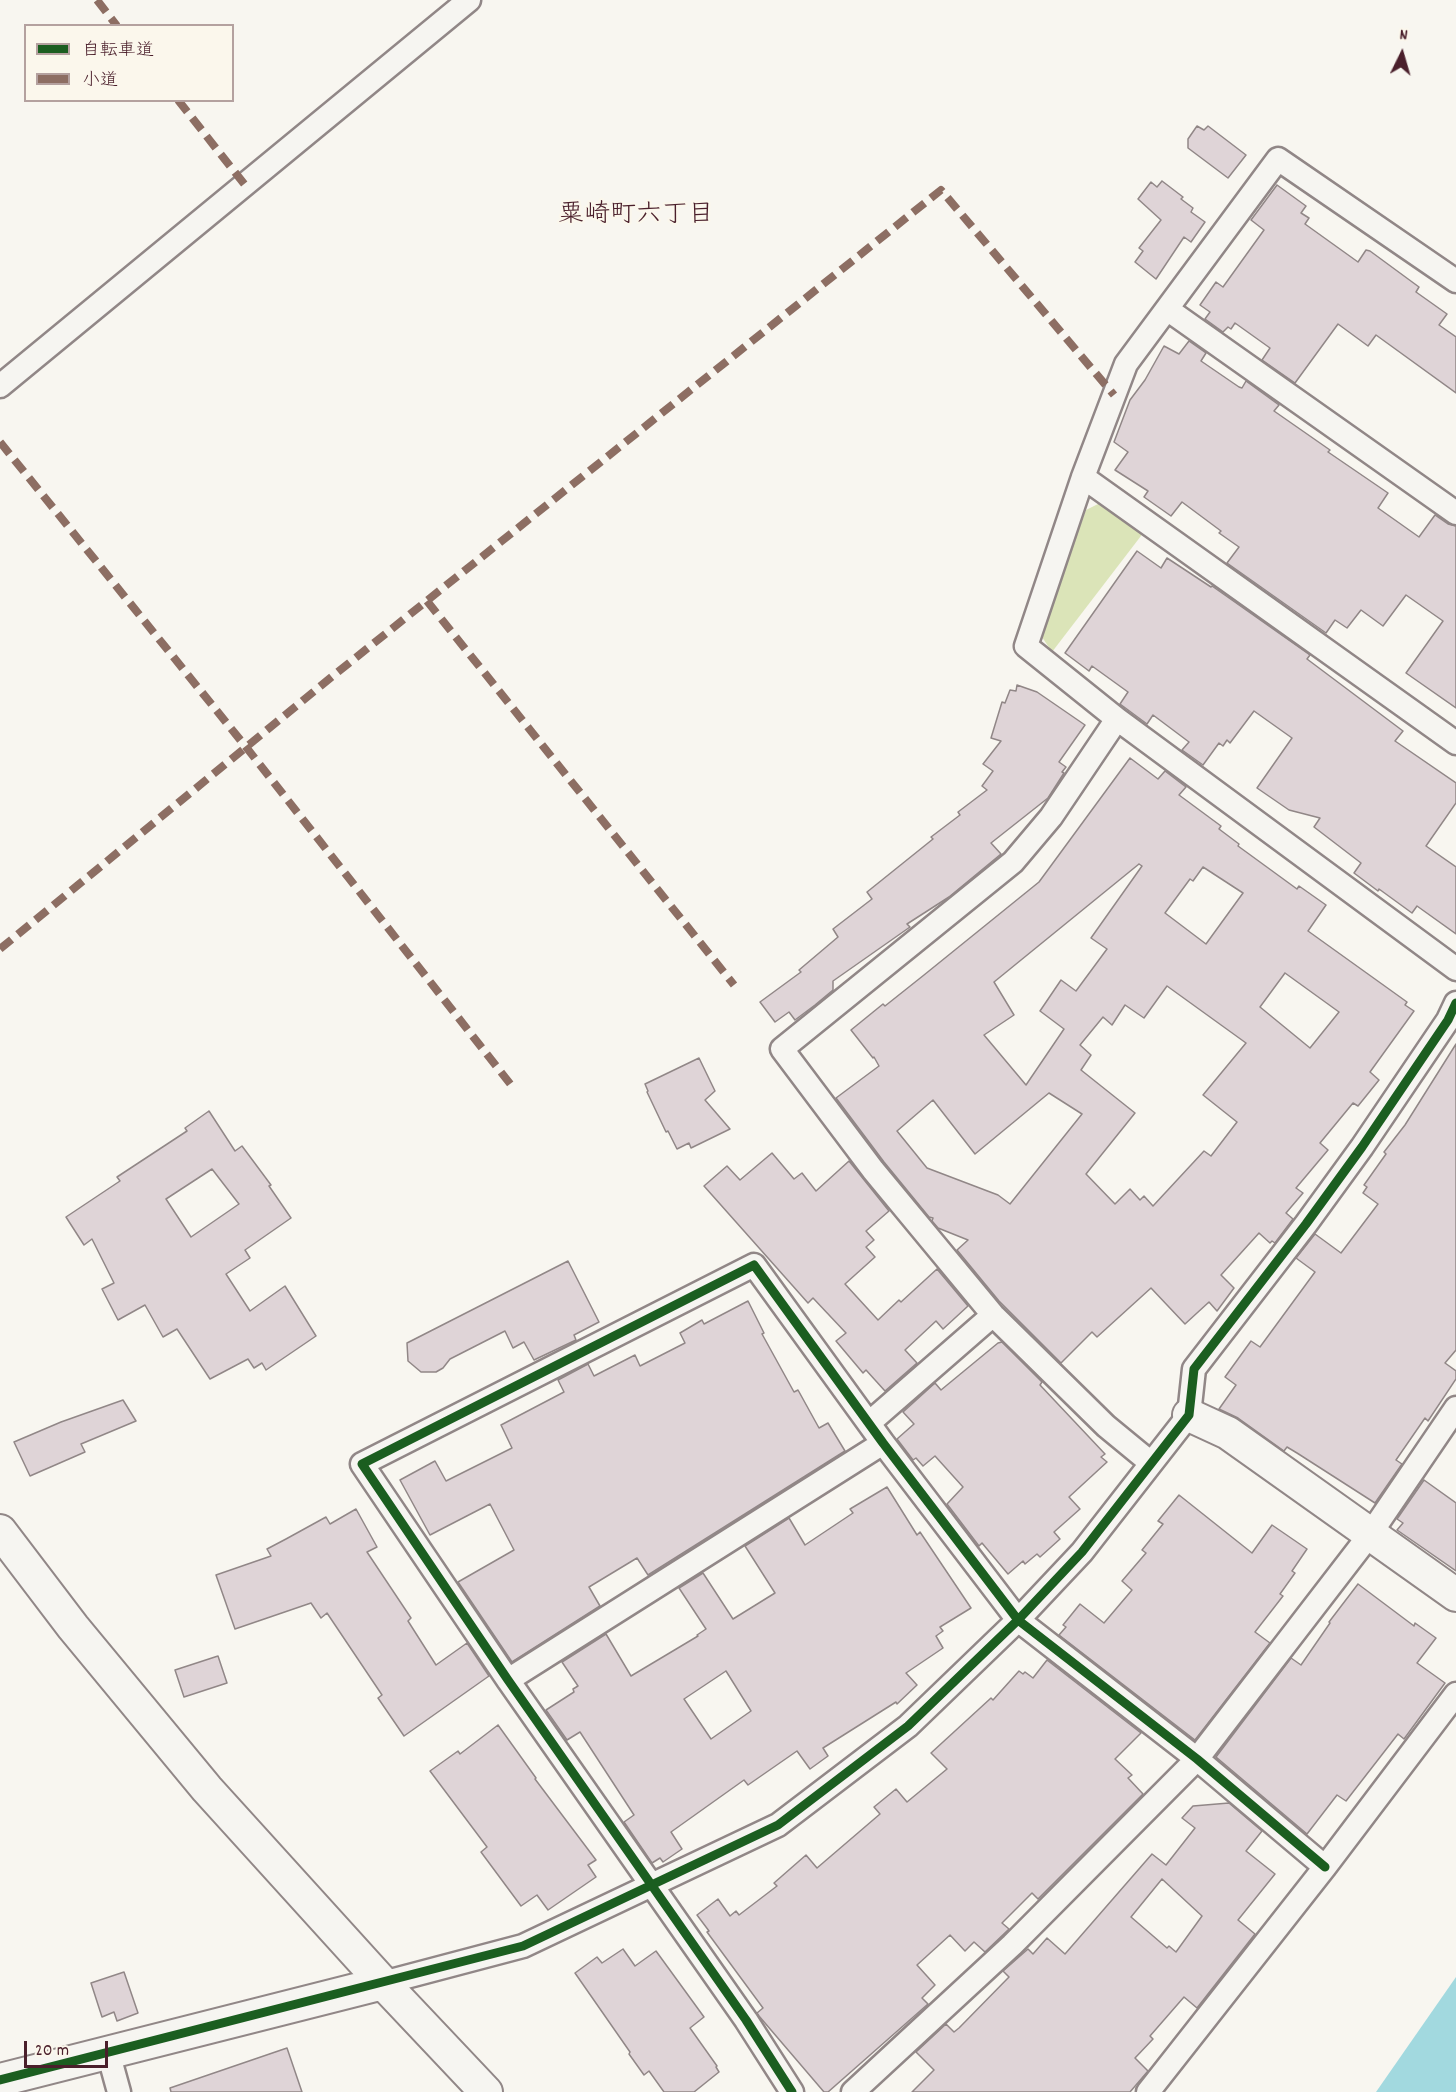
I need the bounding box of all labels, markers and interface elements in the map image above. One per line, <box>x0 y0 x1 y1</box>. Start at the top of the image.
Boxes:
legend <box>24 24 234 102</box>
north arrow <box>1372 24 1432 84</box>
text: N <box>1399 24 1409 47</box>
text: 自転車道 <box>82 39 154 64</box>
text: 小道 <box>82 69 118 94</box>
district label: 粟崎町六丁目 <box>558 201 714 233</box>
scale bar <box>27 2029 111 2067</box>
text: 20 m <box>35 2039 69 2064</box>

